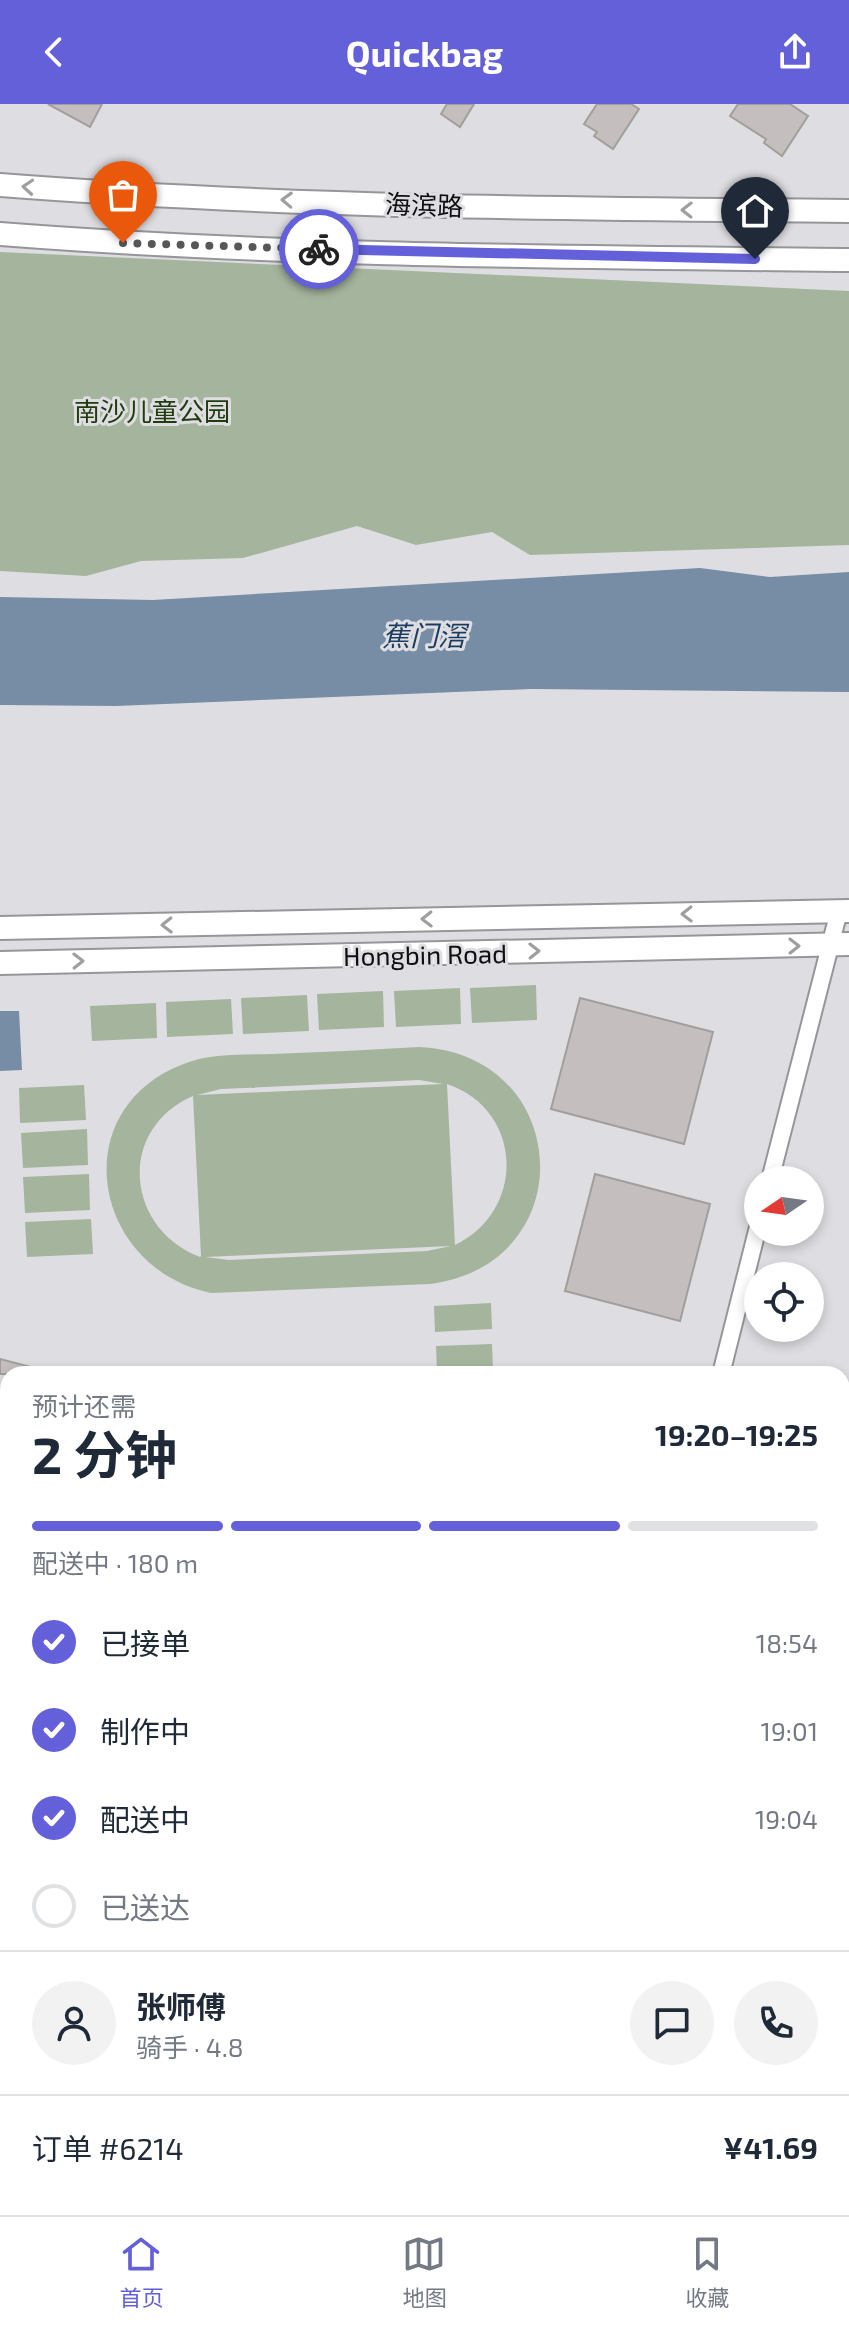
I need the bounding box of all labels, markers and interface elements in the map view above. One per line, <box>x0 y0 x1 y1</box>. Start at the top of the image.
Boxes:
icon: back <box>32 30 76 74</box>
icon: share <box>773 30 817 74</box>
text: Quickbag <box>346 31 503 74</box>
pin <box>89 161 157 243</box>
icon: bag <box>101 173 145 217</box>
pin <box>721 177 789 259</box>
one-way arrow <box>21 179 34 196</box>
street label: 海滨路 <box>384 187 464 221</box>
icon: home <box>733 189 777 233</box>
one-way arrow <box>280 191 293 208</box>
one-way arrow <box>680 201 693 219</box>
courier <box>279 209 359 289</box>
icon: bike <box>297 227 341 271</box>
park label: 南沙儿童公园 <box>74 395 230 426</box>
water label: 蕉门滘 <box>382 618 470 652</box>
one-way arrow <box>680 905 693 923</box>
one-way arrow <box>420 911 433 928</box>
one-way arrow <box>160 916 173 933</box>
street label: Hongbin Road <box>343 937 507 971</box>
one-way arrow <box>788 937 801 954</box>
one-way arrow <box>528 943 541 960</box>
one-way arrow <box>72 953 85 970</box>
north arrow <box>744 1166 824 1246</box>
map controls <box>744 1166 824 1342</box>
button: locate <box>744 1262 824 1342</box>
text: 预计还需 <box>32 1390 136 1421</box>
text: 19:20–19:25 <box>655 1416 818 1452</box>
text: 2 分钟 <box>32 1422 177 1484</box>
text: 配送中 · 180 m <box>32 1547 198 1578</box>
icon: check <box>32 1620 76 1664</box>
text: 已接单 <box>100 1625 190 1661</box>
text: 18:54 <box>756 1627 818 1658</box>
icon: check <box>32 1708 76 1752</box>
text: 制作中 <box>100 1713 190 1749</box>
text: 19:01 <box>761 1715 818 1746</box>
icon: check <box>32 1796 76 1840</box>
text: 配送中 <box>100 1801 190 1837</box>
text: 19:04 <box>755 1803 818 1834</box>
text: 已送达 <box>100 1889 190 1925</box>
button: person <box>32 1981 116 2065</box>
button: chat <box>630 1981 714 2065</box>
button: phone <box>734 1981 818 2065</box>
text: 张师傅 <box>136 1988 226 2024</box>
text: 骑手 · 4.8 <box>136 2031 243 2062</box>
text: ¥41.69 <box>723 2129 818 2165</box>
text: 订单 #6214 <box>32 2130 184 2166</box>
tab: 首页 <box>119 2232 164 2312</box>
tab: 地图 <box>402 2232 447 2312</box>
tab: 收藏 <box>685 2232 730 2312</box>

